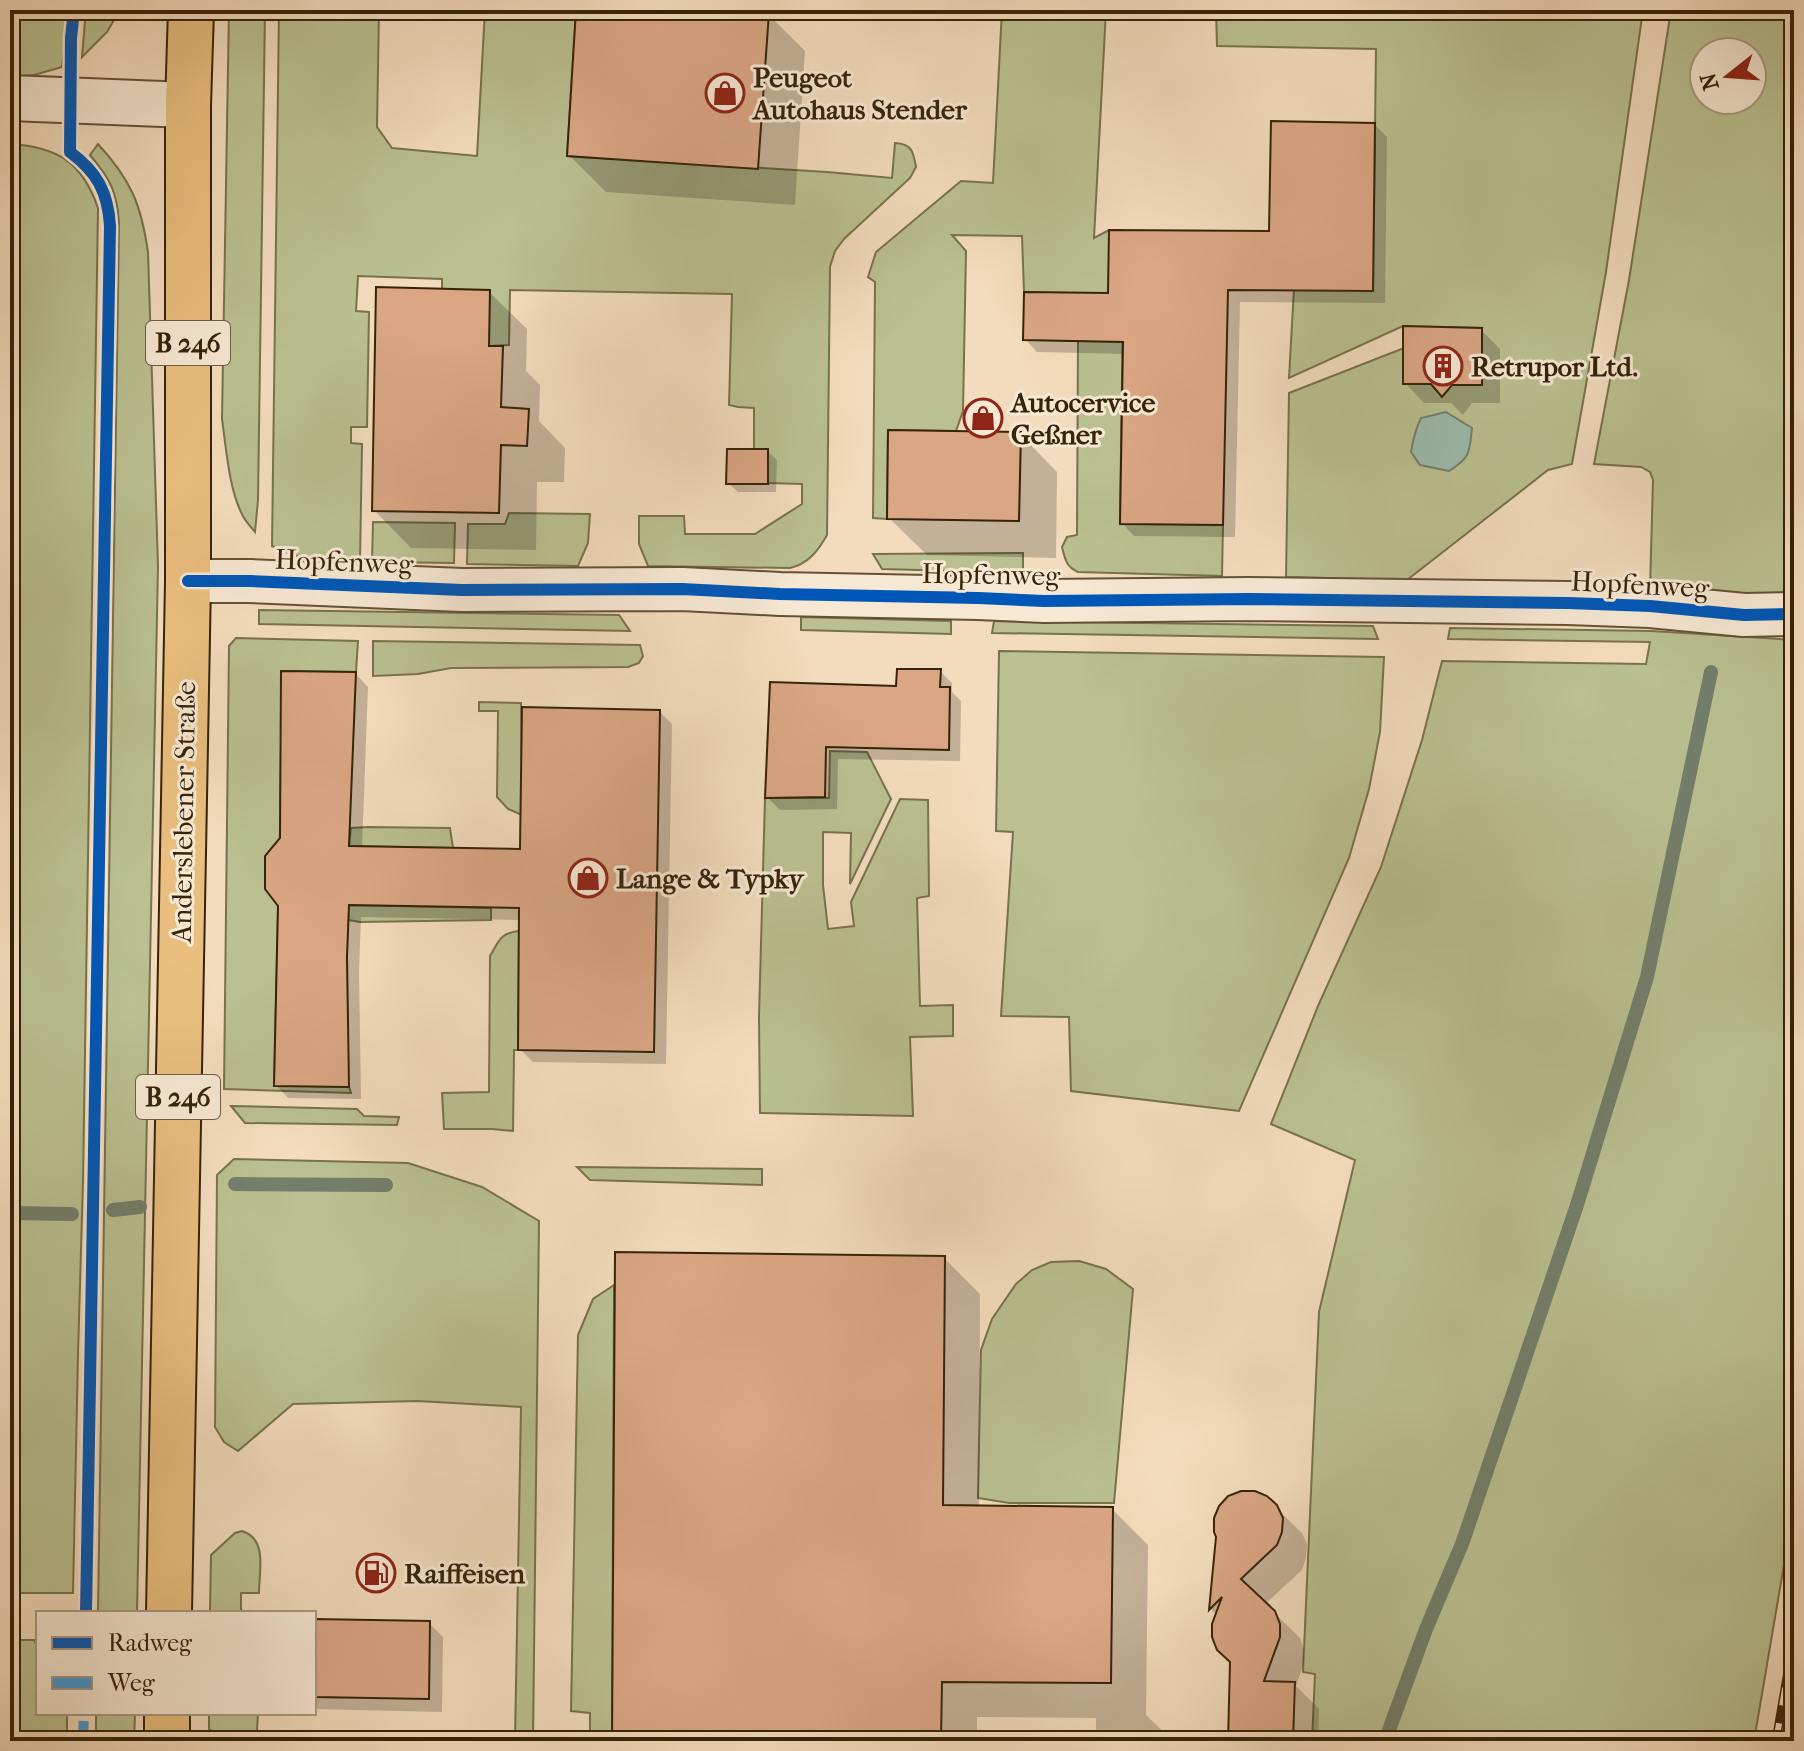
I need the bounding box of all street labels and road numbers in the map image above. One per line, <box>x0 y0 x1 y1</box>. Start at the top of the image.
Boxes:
road number: B 246 <box>146 321 230 365</box>
street label: Hopfenweg <box>274 543 415 580</box>
street label: Hopfenweg <box>921 557 1062 592</box>
street label: Hopfenweg <box>1570 564 1711 605</box>
street label: Anderslebener Straße <box>165 681 202 944</box>
road number: B 246 <box>136 1075 220 1119</box>

